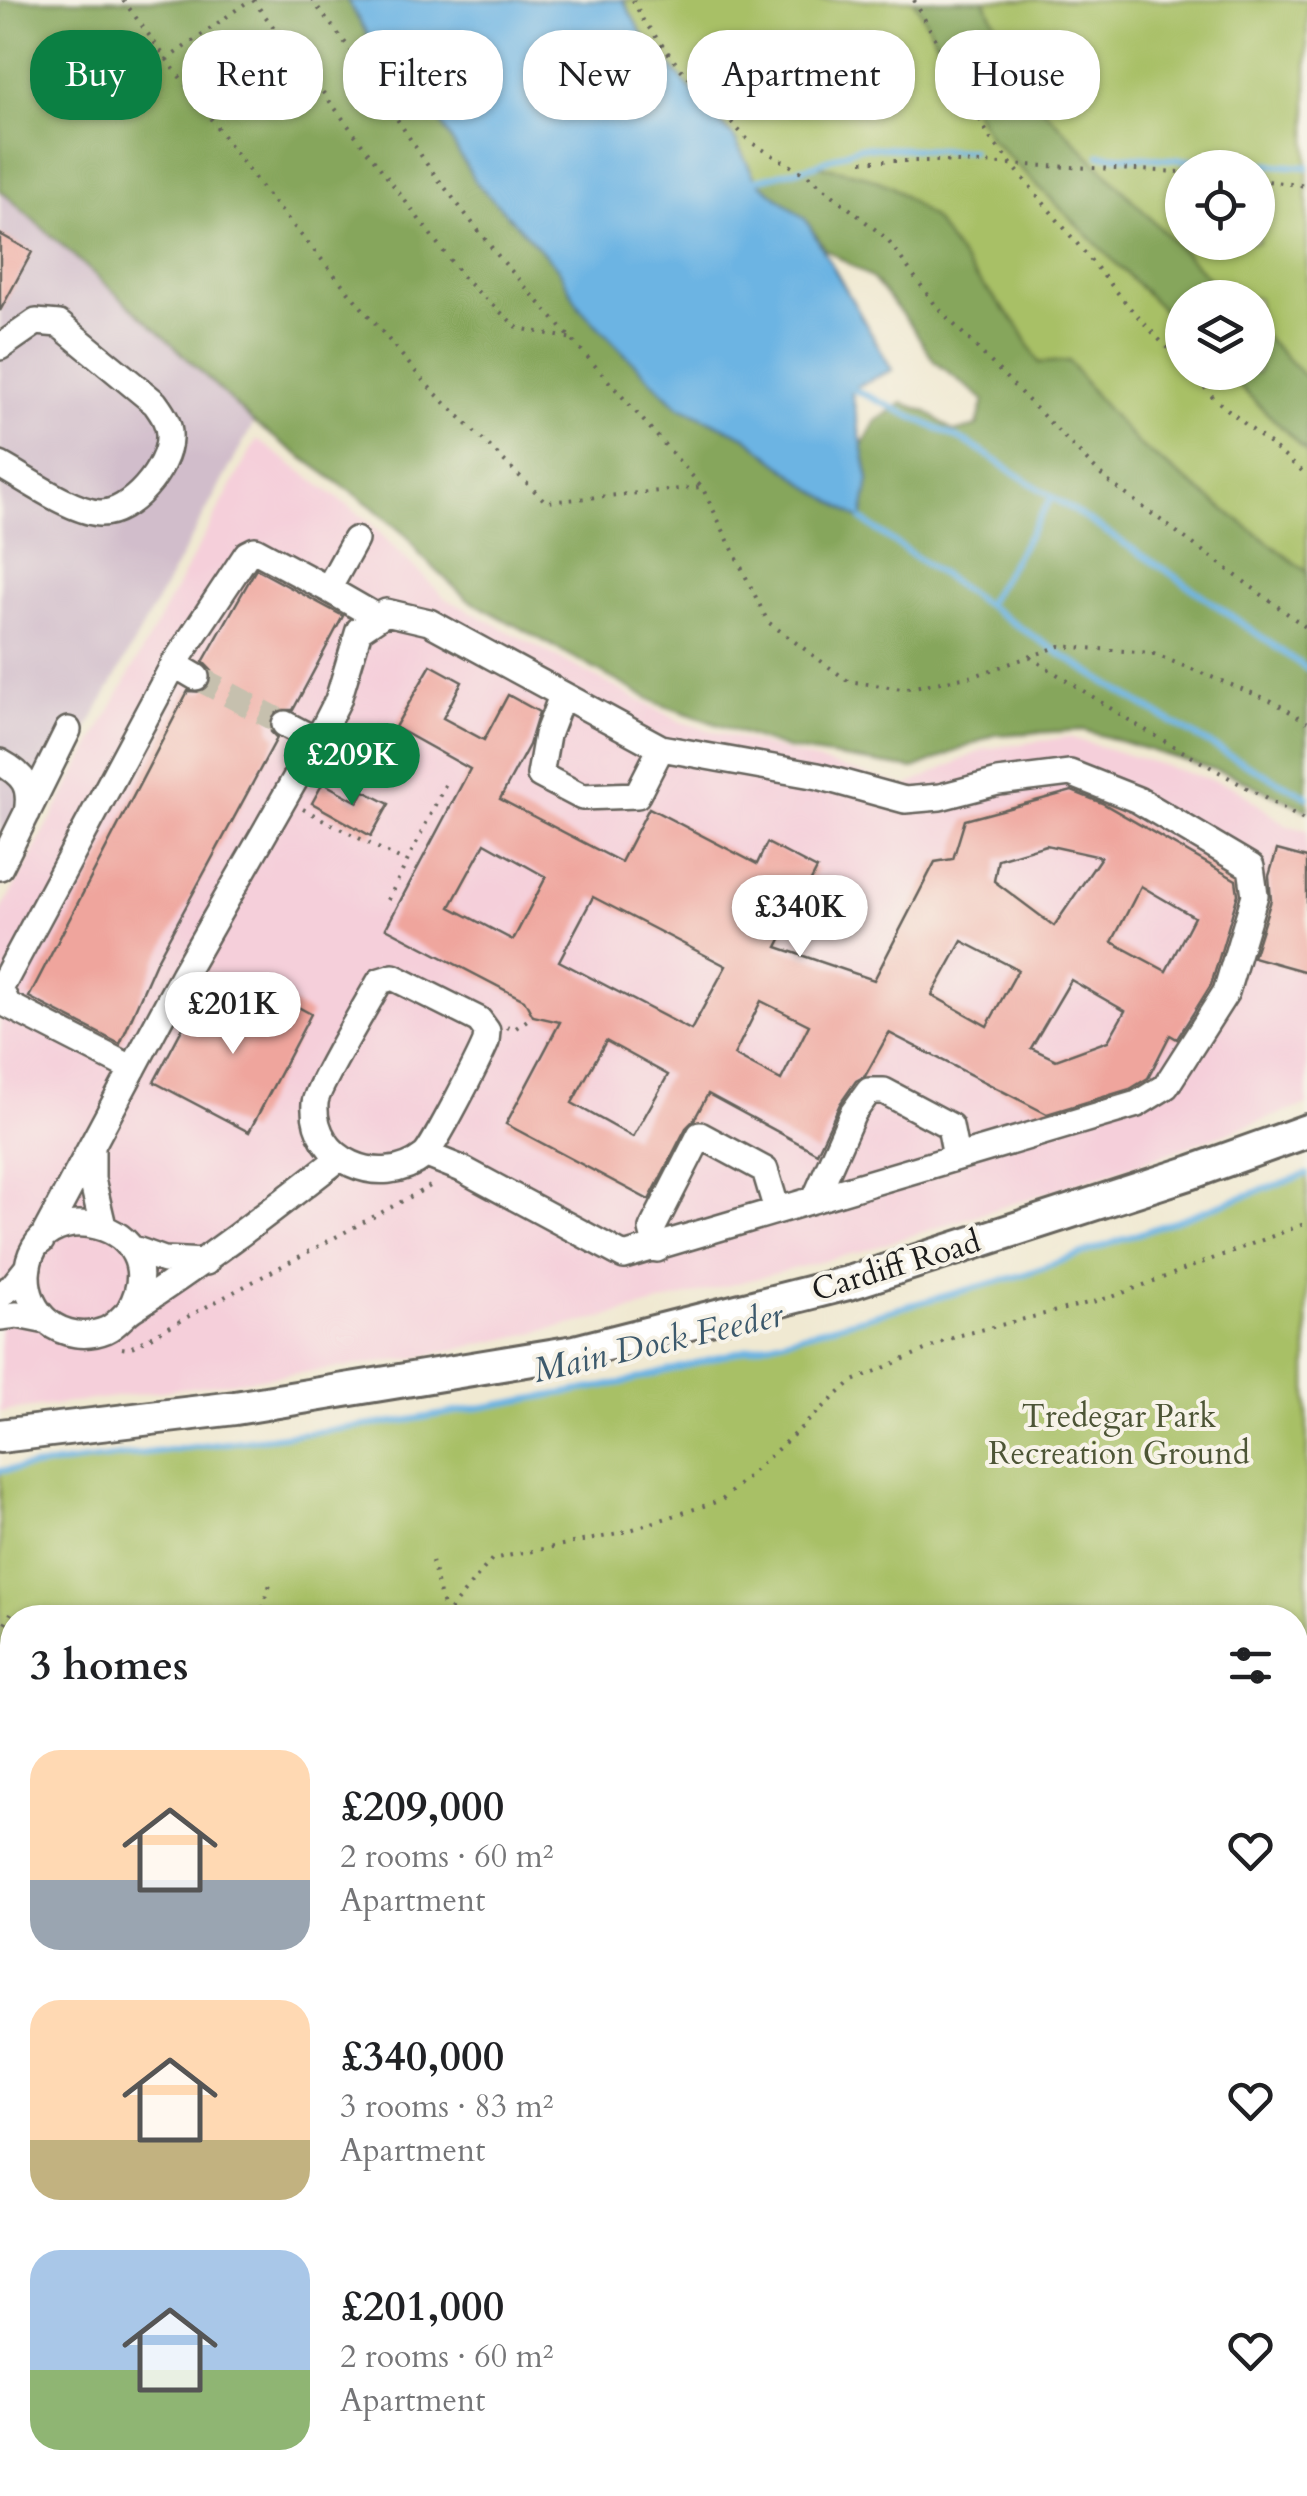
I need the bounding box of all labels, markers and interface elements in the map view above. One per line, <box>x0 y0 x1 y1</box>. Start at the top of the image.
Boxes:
chip: Buy <box>30 30 162 120</box>
chip: Rent <box>182 30 323 120</box>
chip: Filters <box>343 30 503 120</box>
chip: New <box>523 30 667 120</box>
chip: Apartment <box>687 30 915 120</box>
chip: House <box>935 30 1100 120</box>
map controls <box>1165 150 1275 390</box>
button: locate <box>1165 150 1275 260</box>
button: layers <box>1165 280 1275 390</box>
pin: £209K <box>282 723 422 808</box>
text: £209K <box>306 733 398 777</box>
pin: £340K <box>730 875 870 960</box>
text: £340K <box>754 885 846 929</box>
pin: £201K <box>163 972 303 1057</box>
text: £201K <box>187 982 279 1026</box>
street label: Cardiff Road <box>806 1220 986 1312</box>
water label: Main Dock Feeder <box>528 1291 789 1395</box>
park label: Tredegar Park Recreation Ground <box>988 1395 1250 1476</box>
text: 3 homes <box>30 1637 188 1694</box>
icon: filters <box>1223 1638 1278 1693</box>
text: £209,000 <box>340 1778 504 1835</box>
icon: home <box>110 1790 230 1910</box>
icon: heart <box>1223 1823 1278 1878</box>
text: 2 rooms · 60 m² <box>340 1835 553 1879</box>
text: Apartment <box>340 1879 485 1923</box>
text: £340,000 <box>340 2028 504 2085</box>
icon: home <box>110 2040 230 2160</box>
icon: heart <box>1223 2073 1278 2128</box>
text: 3 rooms · 83 m² <box>340 2085 553 2129</box>
text: Apartment <box>340 2129 485 2173</box>
text: £201,000 <box>340 2278 504 2335</box>
icon: home <box>110 2290 230 2410</box>
icon: heart <box>1223 2323 1278 2378</box>
text: 2 rooms · 60 m² <box>340 2335 553 2379</box>
text: Apartment <box>340 2379 485 2423</box>

